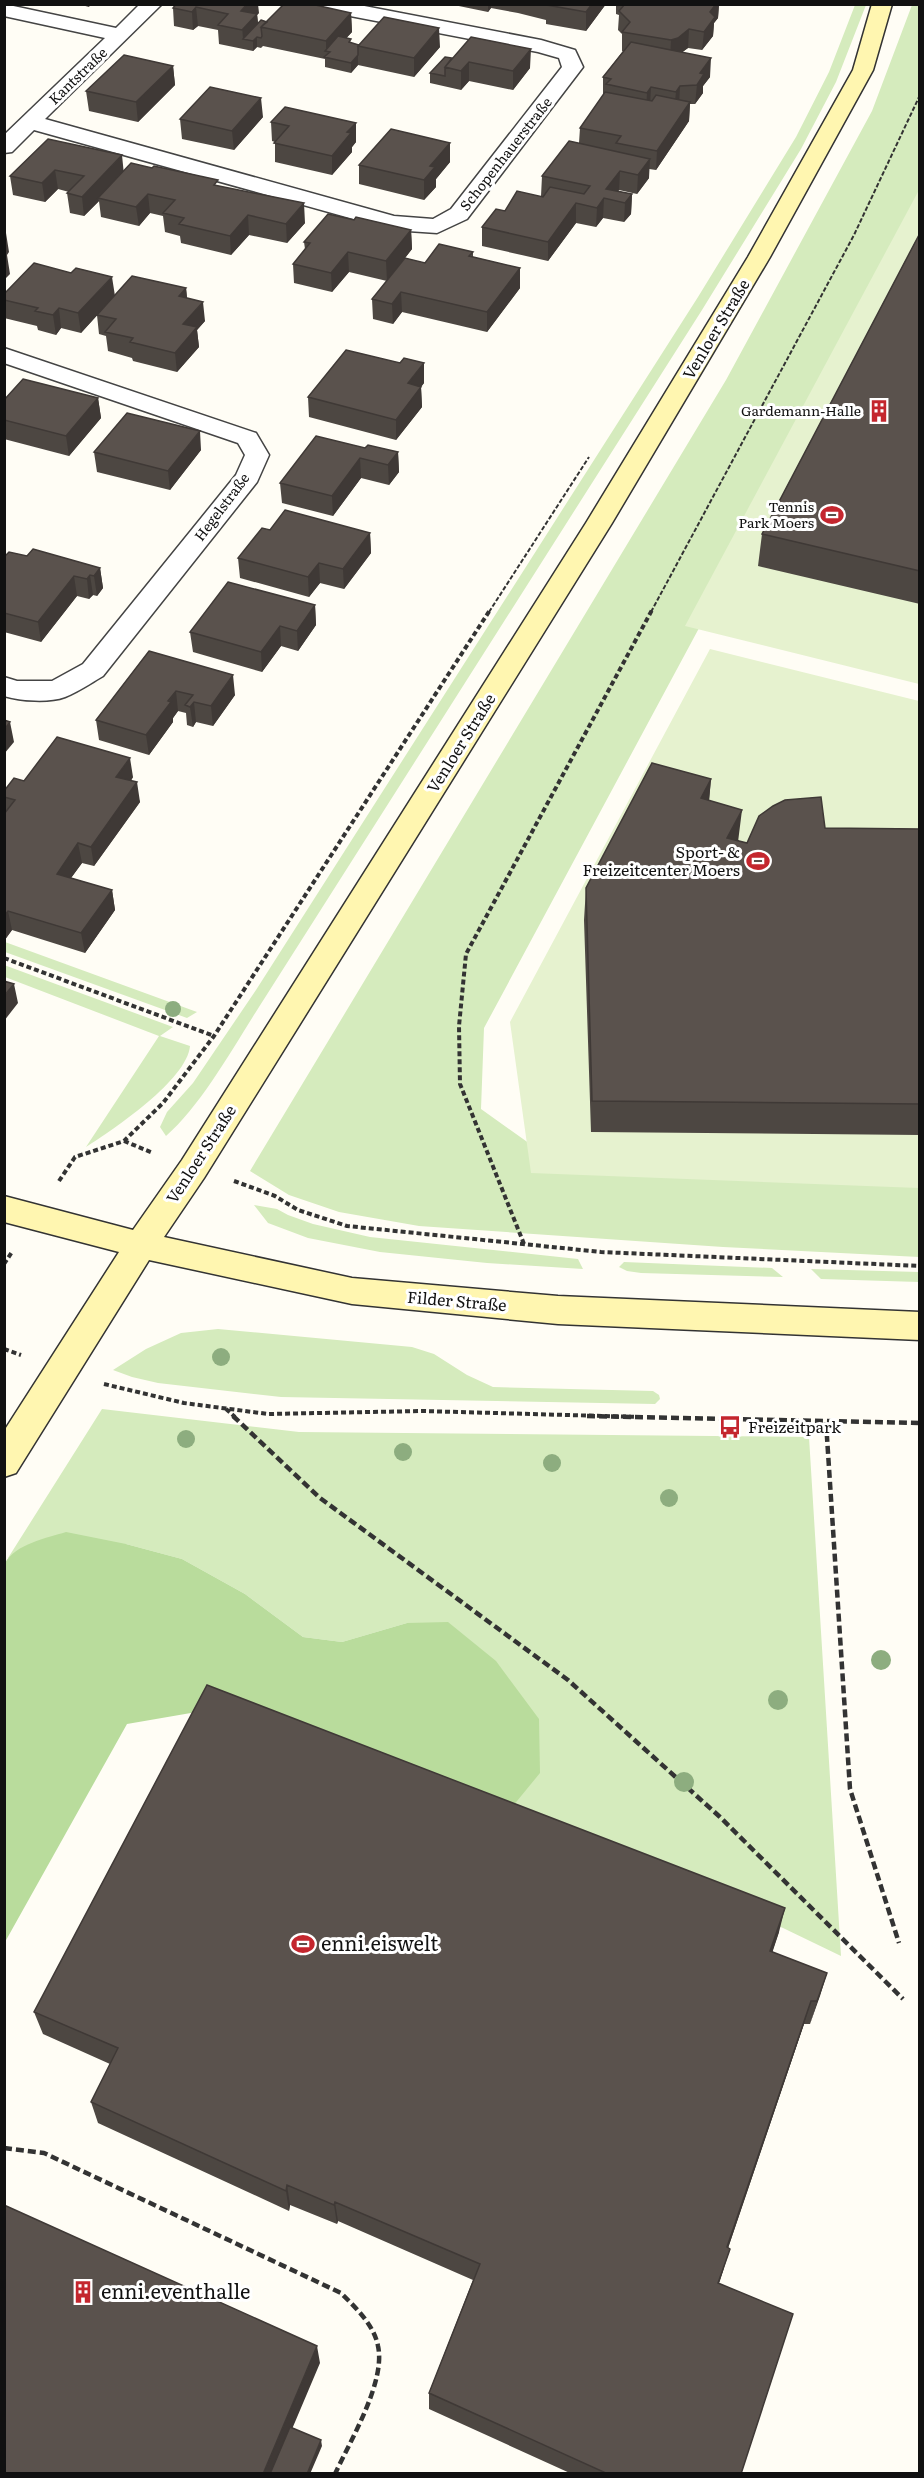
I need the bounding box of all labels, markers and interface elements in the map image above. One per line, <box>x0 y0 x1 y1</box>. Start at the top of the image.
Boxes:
street label: Kantstraße <box>44 42 111 108</box>
street label: Schopenhauerstraße <box>455 92 556 214</box>
street label: Venloer Straße <box>676 274 755 383</box>
building icon: Gardemann-Halle <box>866 398 892 424</box>
place label: Gardemann-Halle <box>741 400 861 420</box>
street label: Hegelstraße <box>189 468 253 545</box>
place label: Tennis Park Moers <box>738 496 814 532</box>
sports icon: Tennis Park Moers <box>819 502 845 528</box>
street label: Venloer Straße <box>420 688 500 797</box>
place label: Sport- & Freizeitcenter Moers <box>583 839 740 881</box>
sports icon: Sport- & Freizeitcenter Moers <box>745 848 771 874</box>
street label: Venloer Straße <box>159 1099 241 1208</box>
street label: Filder Straße <box>406 1284 508 1316</box>
bus stop icon: Freizeitpark <box>717 1414 743 1440</box>
place label: Freizeitpark <box>748 1414 841 1438</box>
place label: enni.eiswelt <box>321 1927 438 1957</box>
sports icon: enni.eiswelt <box>290 1931 316 1957</box>
place label: enni.eventhalle <box>101 2275 251 2305</box>
building icon: enni.eventhalle <box>70 2279 96 2305</box>

